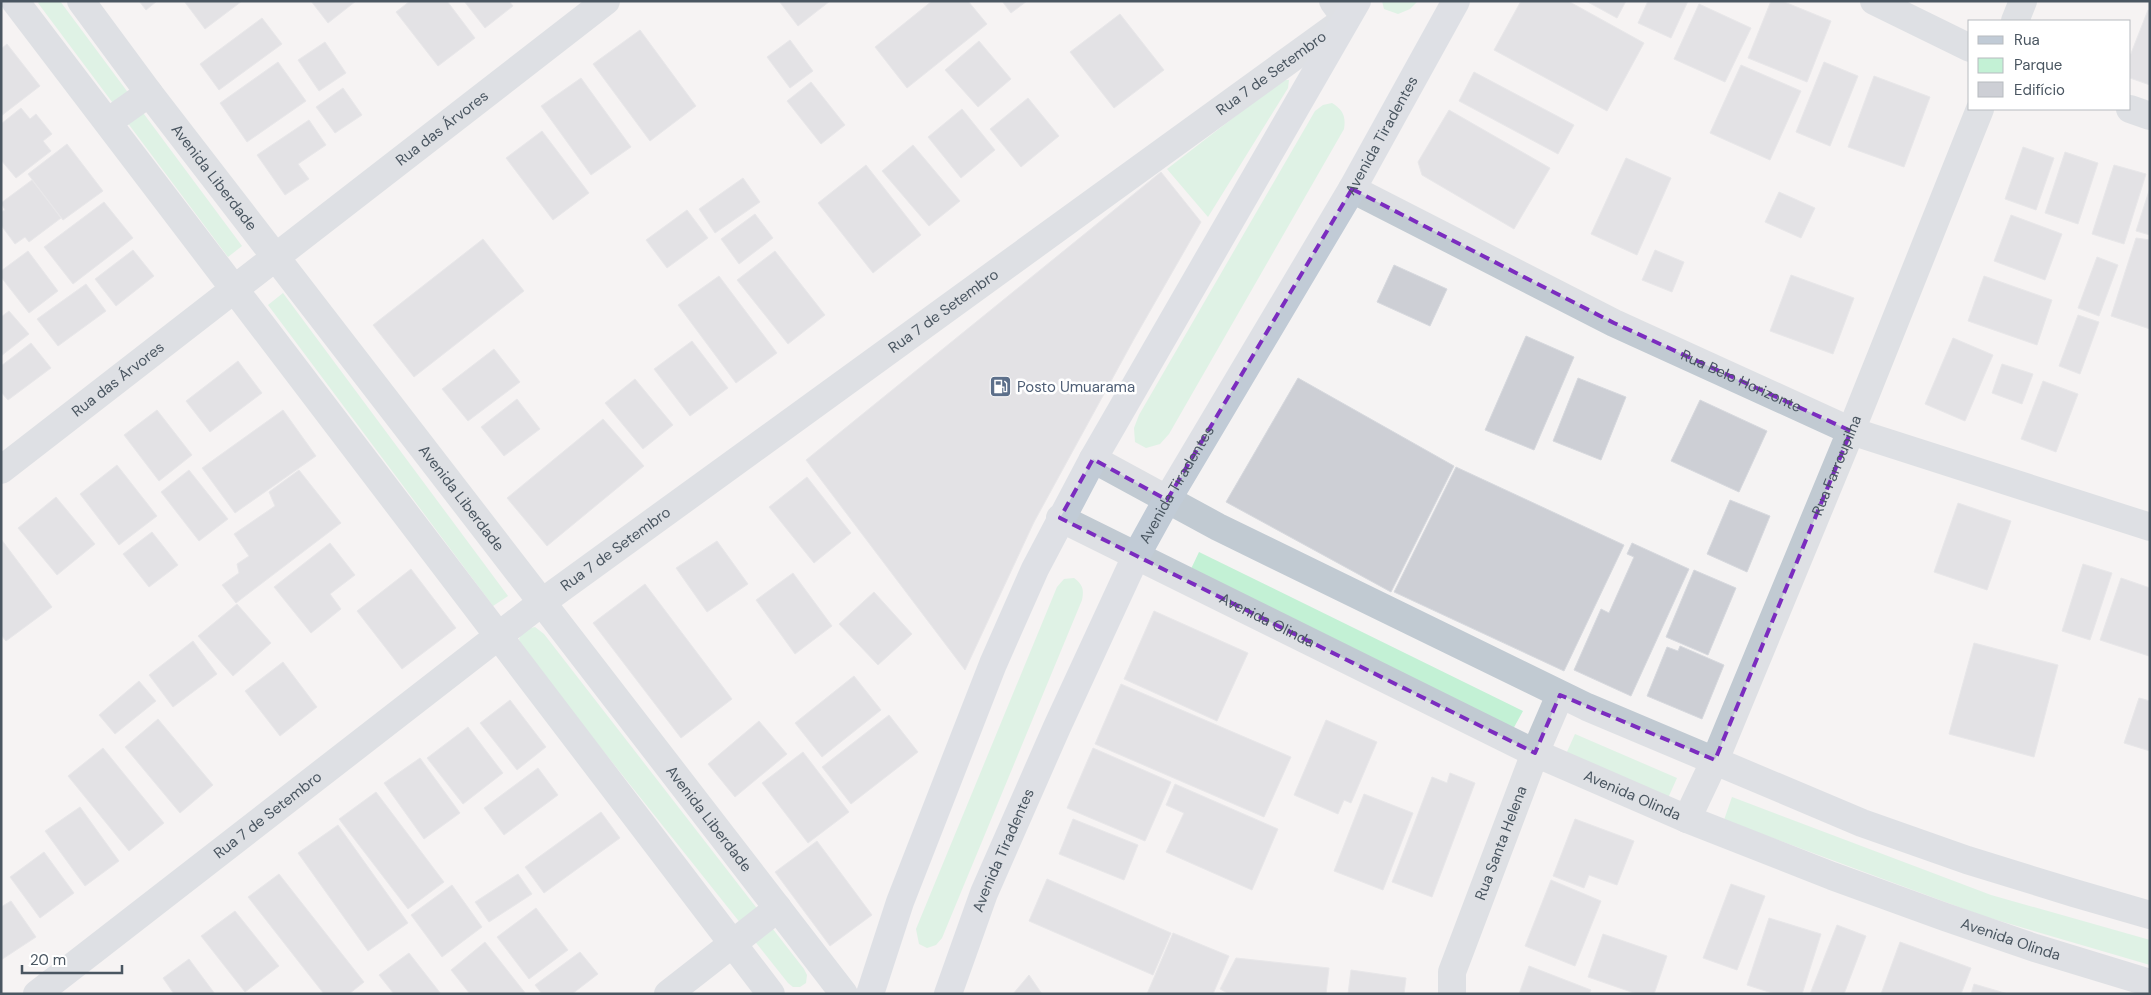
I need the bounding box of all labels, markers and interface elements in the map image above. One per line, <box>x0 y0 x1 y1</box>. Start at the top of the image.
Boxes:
legend <box>1968 20 2131 110</box>
street label: Rua 7 de Setembro <box>1212 26 1330 120</box>
text: Rua <box>2014 30 2040 50</box>
text: Parque <box>2014 55 2062 75</box>
street label: Avenida Tiradentes <box>1341 72 1423 199</box>
text: Edifício <box>2014 80 2065 100</box>
street label: Rua das Árvores <box>392 86 492 170</box>
street label: Avenida Liberdade <box>167 120 262 235</box>
street label: Rua 7 de Setembro <box>884 264 1003 358</box>
street label: Rua das Árvores <box>68 337 168 422</box>
street label: Rua Belo Horizonte <box>1678 345 1805 417</box>
fuel station icon: Posto Umuarama <box>989 375 1013 399</box>
place label: Posto Umuarama <box>1017 377 1135 397</box>
street label: Rua Farroupilha <box>1807 412 1866 519</box>
street label: Avenida Tiradentes <box>1135 422 1219 547</box>
street label: Avenida Liberdade <box>414 441 509 555</box>
street label: Rua 7 de Setembro <box>556 502 675 596</box>
street label: Avenida Olinda <box>1216 588 1318 652</box>
street label: Avenida Liberdade <box>661 761 756 876</box>
street label: Avenida Olinda <box>1581 765 1684 825</box>
street label: Rua 7 de Setembro <box>210 767 326 863</box>
street label: Rua Santa Helena <box>1470 783 1532 903</box>
street label: Avenida Tiradentes <box>968 785 1039 915</box>
street label: Avenida Olinda <box>1958 913 2063 965</box>
scale bar <box>22 942 122 974</box>
text: 20 m <box>30 950 66 970</box>

